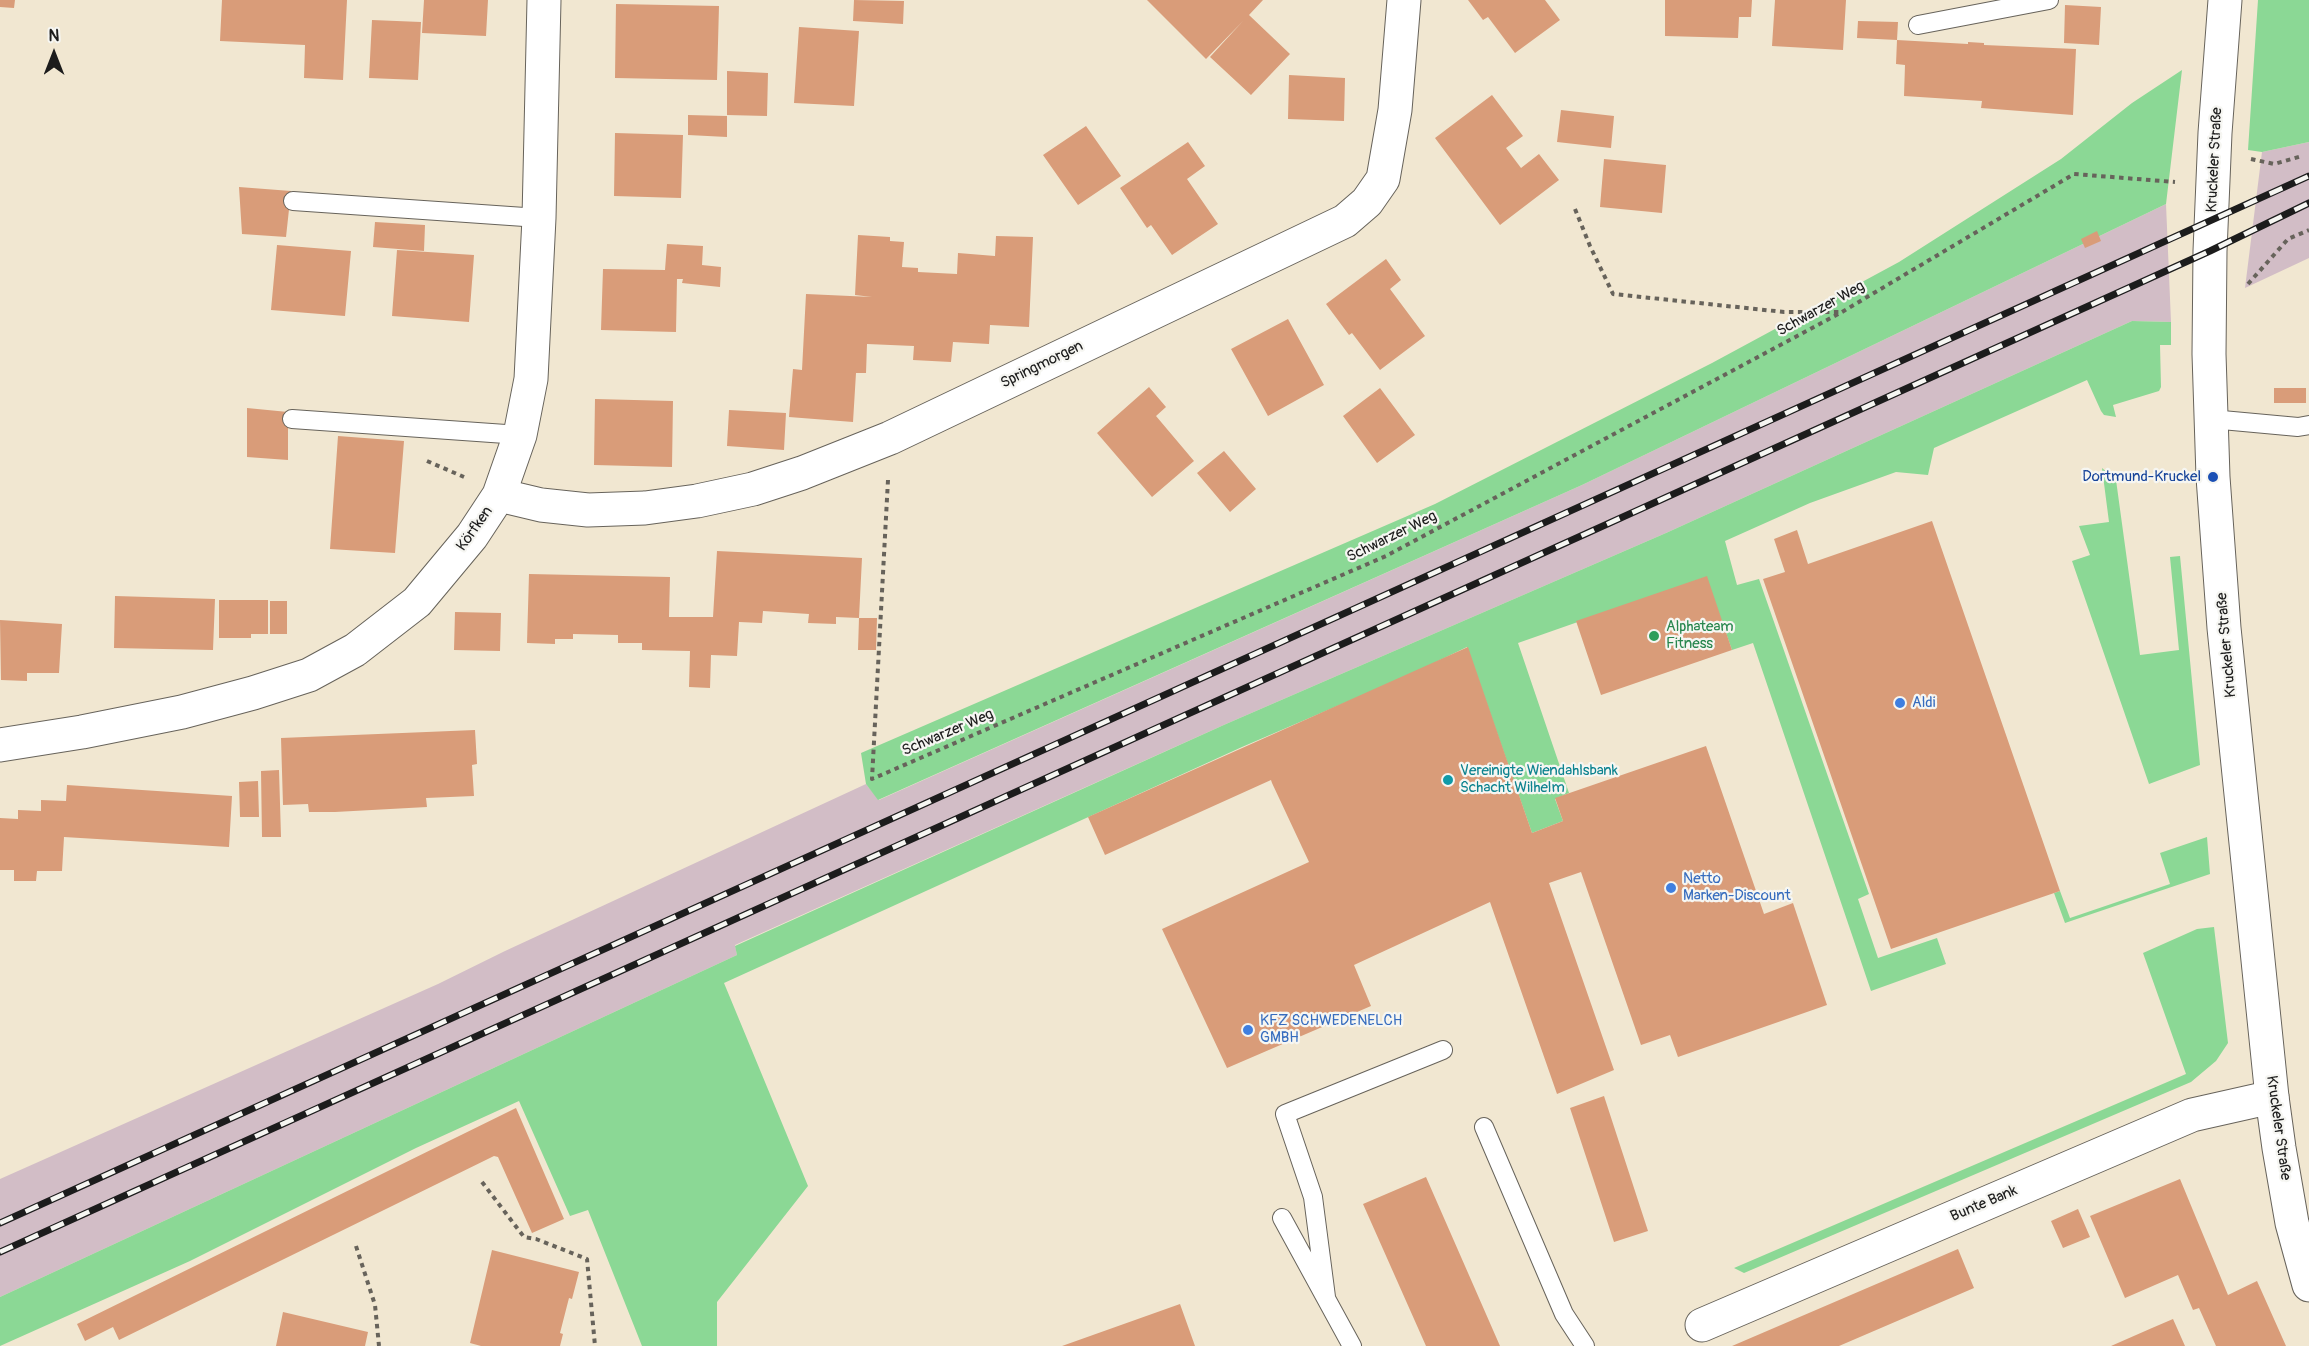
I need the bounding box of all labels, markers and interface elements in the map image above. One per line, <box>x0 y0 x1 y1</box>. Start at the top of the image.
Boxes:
north arrow <box>24 24 84 84</box>
text: N <box>49 26 59 46</box>
street label: Kruckeler Straße <box>2203 107 2227 213</box>
street label: Schwarzer Weg <box>1774 278 1868 340</box>
street label: Springmorgen <box>998 337 1086 393</box>
place label: Dortmund-Kruckel <box>2082 468 2201 486</box>
marker: Dortmund-Kruckel <box>2206 470 2220 484</box>
street label: Körfken <box>453 503 497 555</box>
street label: Schwarzer Weg <box>1344 508 1440 566</box>
street label: Kruckeler Straße <box>2213 592 2241 698</box>
place label: Alphateam Fitness <box>1666 618 1734 653</box>
marker: Alphateam Fitness <box>1647 629 1661 643</box>
place label: Aldi <box>1912 694 1935 712</box>
marker: Aldi <box>1893 696 1907 710</box>
street label: Schwarzer Weg <box>900 706 996 760</box>
place label: Vereinigte Wiendahlsbank Schacht Wilhelm <box>1460 762 1618 797</box>
marker: Vereinigte Wiendahlsbank Schacht Wilhelm <box>1441 773 1455 787</box>
place label: Netto Marken-Discount <box>1683 870 1791 905</box>
marker: Netto Marken-Discount <box>1664 881 1678 895</box>
place label: KFZ SCHWEDENELCH GMBH <box>1260 1012 1402 1047</box>
marker: KFZ SCHWEDENELCH GMBH <box>1241 1023 1255 1037</box>
street label: Kruckeler Straße <box>2262 1075 2294 1181</box>
street label: Bunte Bank <box>1948 1182 2020 1226</box>

